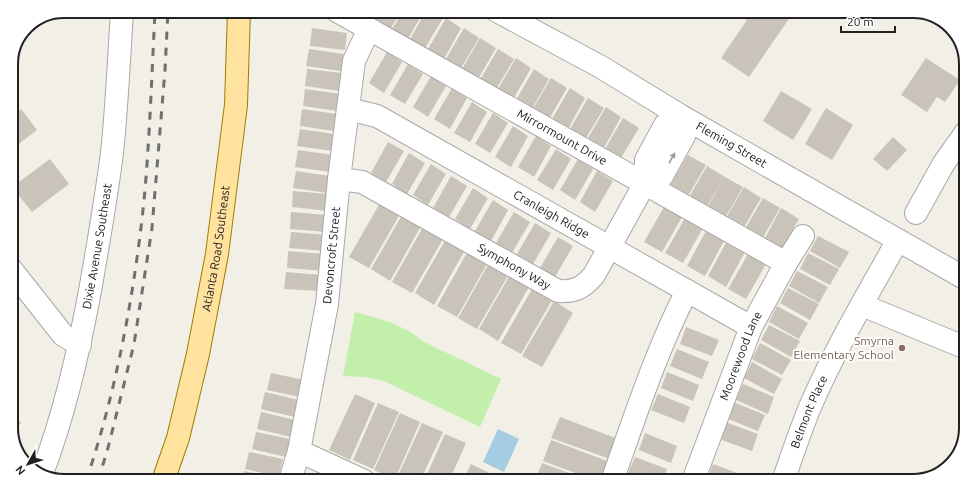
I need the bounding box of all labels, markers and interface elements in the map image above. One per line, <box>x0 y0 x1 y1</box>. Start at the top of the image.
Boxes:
scale bar <box>841 8 895 34</box>
text: 20 m <box>847 15 874 28</box>
street label: Mirrormount Drive <box>515 106 609 167</box>
street label: Fleming Street <box>694 119 770 170</box>
one-way arrow <box>668 153 675 164</box>
street label: Dixie Avenue Southeast <box>80 182 114 310</box>
street label: Atlanta Road Southeast <box>199 184 232 312</box>
street label: Cranleigh Ridge <box>511 187 592 240</box>
street label: Devoncroft Street <box>320 206 342 304</box>
street label: Symphony Way <box>475 241 553 292</box>
street label: Moorewood Lane <box>717 309 764 402</box>
place label: Smyrna Elementary School <box>794 334 894 361</box>
marker: Smyrna Elementary School <box>897 343 907 353</box>
street label: Belmont Place <box>788 373 830 450</box>
north arrow <box>8 444 48 484</box>
text: N <box>13 463 27 477</box>

